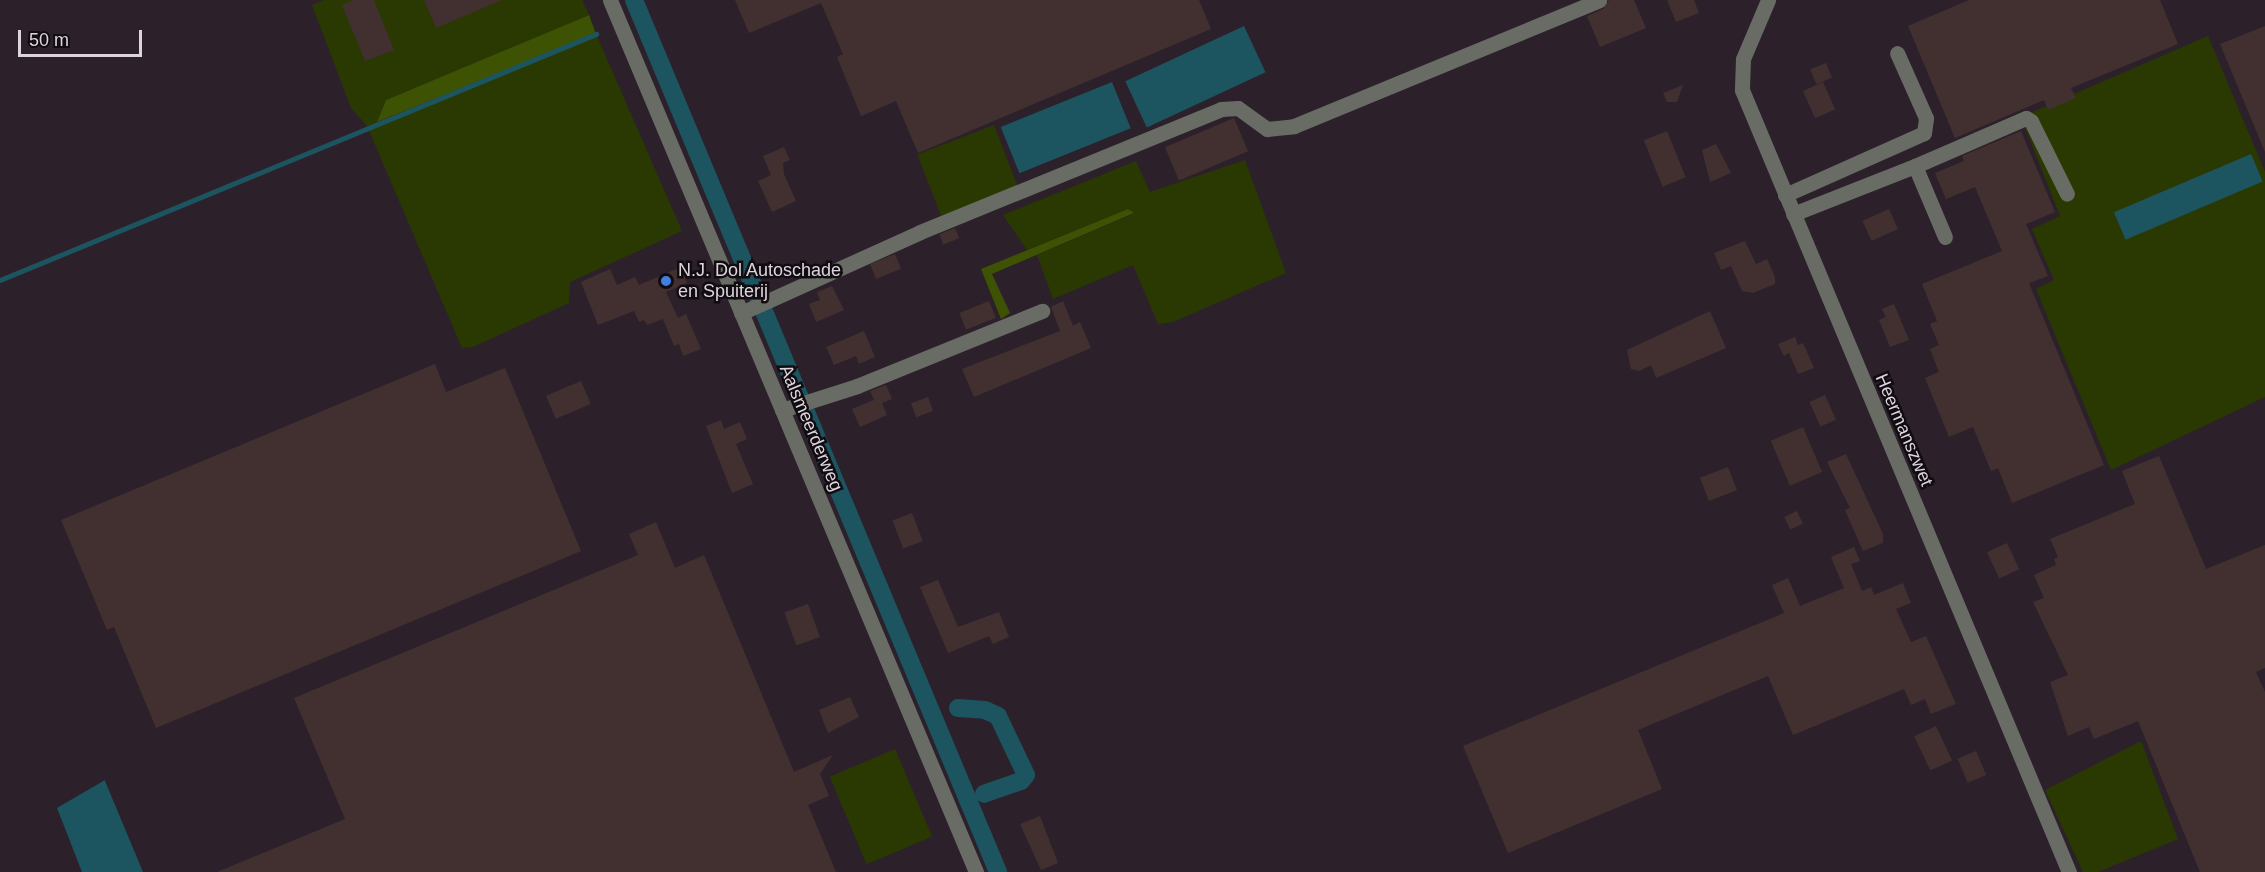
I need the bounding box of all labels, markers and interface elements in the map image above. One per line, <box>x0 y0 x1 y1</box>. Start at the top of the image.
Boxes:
scale bar <box>21 18 146 56</box>
text: 50 m <box>29 30 69 50</box>
place label: N.J. Dol Autoschade en Spuiterij <box>678 260 842 302</box>
marker: N.J. Dol Autoschade en Spuiterij <box>659 274 673 288</box>
street label: Aalsmeerderweg <box>775 362 847 494</box>
street label: Heermanszwet <box>1871 371 1937 489</box>

